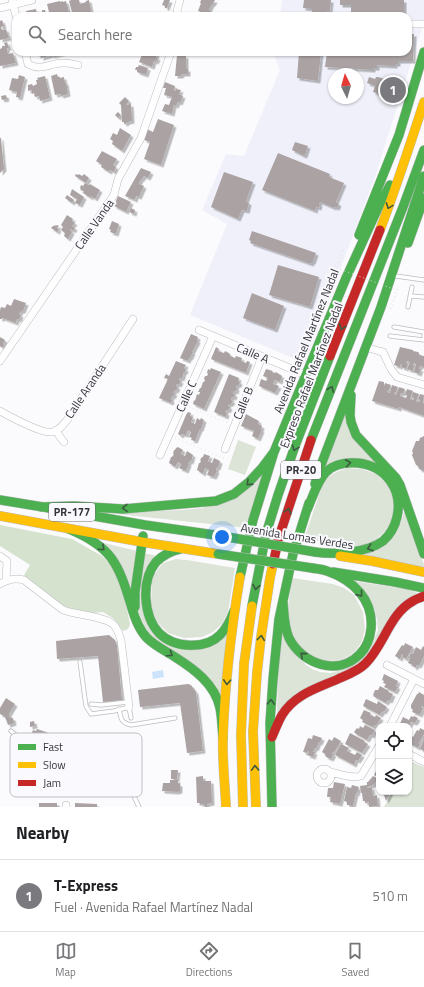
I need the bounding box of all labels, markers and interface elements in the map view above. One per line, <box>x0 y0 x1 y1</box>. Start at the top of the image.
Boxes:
search box <box>12 12 412 56</box>
icon: search <box>26 23 48 45</box>
text: Search here <box>58 23 132 46</box>
north arrow <box>328 68 364 104</box>
pin: 1 <box>380 75 406 105</box>
street label: Calle Vanda <box>70 195 118 253</box>
one-way arrow <box>385 203 393 210</box>
street label: Avenida Rafael Martínez Nadal <box>268 266 344 416</box>
street label: Expreso Rafael Martínez Nadal <box>274 299 348 451</box>
one-way arrow <box>339 324 347 331</box>
street label: Calle A <box>234 338 272 368</box>
street label: Calle Aranda <box>60 360 110 422</box>
street label: Calle C <box>171 376 202 415</box>
street label: Calle B <box>228 384 258 422</box>
one-way arrow <box>326 385 334 393</box>
one-way arrow <box>291 445 299 452</box>
one-way arrow <box>345 459 351 468</box>
road number: PR-20 <box>281 461 321 479</box>
one-way arrow <box>246 478 254 485</box>
road number: PR-177 <box>49 503 95 521</box>
one-way arrow <box>122 504 128 513</box>
one-way arrow <box>283 508 291 515</box>
street label: Avenida Lomas Verdes <box>239 518 355 554</box>
your location <box>212 527 232 547</box>
one-way arrow <box>98 543 105 550</box>
one-way arrow <box>366 543 373 551</box>
one-way arrow <box>252 584 260 590</box>
one-way arrow <box>356 589 363 596</box>
one-way arrow <box>256 635 265 641</box>
one-way arrow <box>166 649 173 657</box>
one-way arrow <box>300 653 307 660</box>
one-way arrow <box>222 679 231 685</box>
one-way arrow <box>267 699 276 705</box>
map controls <box>376 723 412 795</box>
button: locate <box>376 723 412 759</box>
legend <box>10 733 142 797</box>
text: Fast <box>43 739 63 755</box>
text: Slow <box>43 757 66 773</box>
button: layers <box>376 759 412 795</box>
one-way arrow <box>250 765 259 771</box>
text: Jam <box>43 775 61 791</box>
text: Nearby <box>16 820 69 846</box>
text: T-Express <box>54 874 118 897</box>
text: 1 <box>25 886 33 906</box>
text: 510 m <box>372 886 408 906</box>
text: Fuel · Avenida Rafael Martínez Nadal <box>54 897 253 917</box>
tab: Map <box>55 940 77 980</box>
tab: Directions <box>186 940 232 980</box>
tab: Saved <box>341 940 369 980</box>

